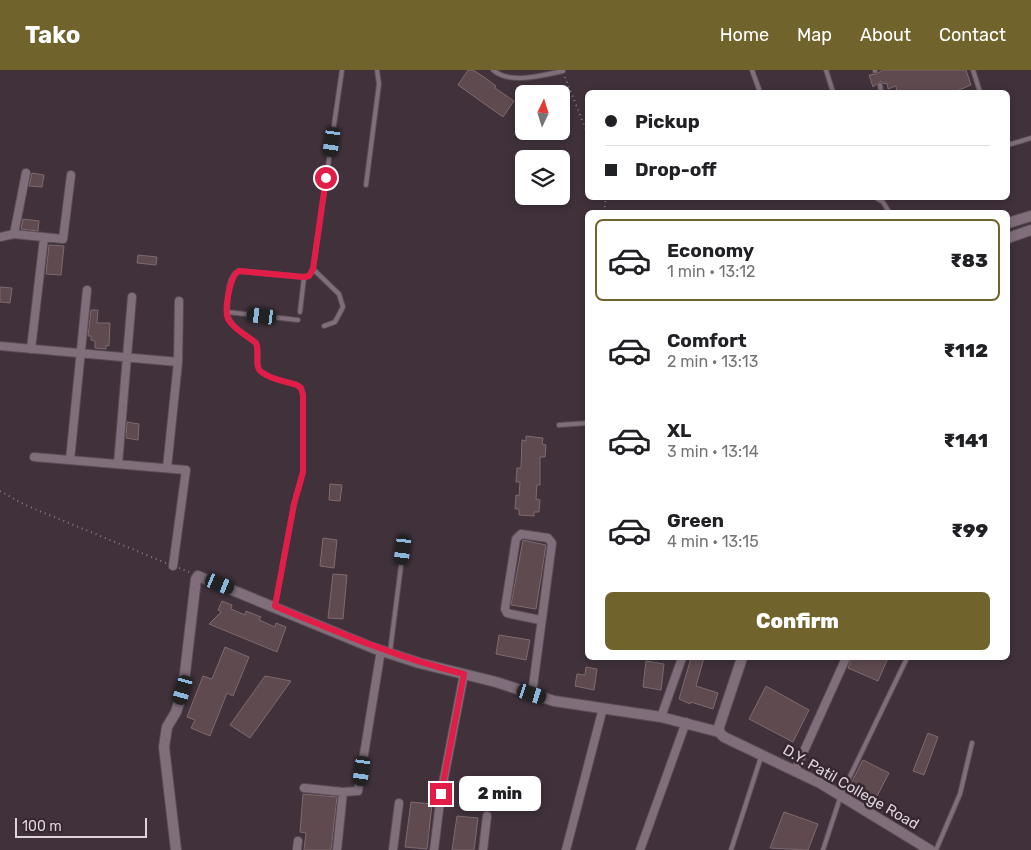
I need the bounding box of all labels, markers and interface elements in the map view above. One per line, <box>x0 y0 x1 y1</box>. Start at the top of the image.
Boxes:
text: Tako <box>25 21 80 49</box>
text: Home <box>720 24 769 46</box>
text: Map <box>797 24 832 46</box>
text: About <box>860 24 911 46</box>
text: Contact <box>939 24 1006 46</box>
north arrow <box>515 85 570 140</box>
map controls <box>515 85 570 205</box>
text: Pickup <box>635 110 700 133</box>
car <box>322 126 341 158</box>
button: layers <box>515 150 570 205</box>
text: Drop-off <box>635 158 717 181</box>
route start <box>315 167 337 189</box>
icon: car <box>607 238 652 283</box>
text: Economy <box>667 239 754 262</box>
text: ₹83 <box>950 249 988 272</box>
text: 1 min · 13:12 <box>667 262 755 281</box>
car <box>246 307 277 325</box>
icon: car <box>607 328 652 373</box>
text: Comfort <box>667 329 747 352</box>
text: ₹112 <box>944 339 988 362</box>
text: 2 min · 13:13 <box>667 352 758 371</box>
icon: car <box>607 418 652 463</box>
text: XL <box>667 419 691 442</box>
text: ₹141 <box>944 429 988 452</box>
text: 3 min · 13:14 <box>667 442 759 461</box>
icon: car <box>607 508 652 553</box>
text: Green <box>667 509 724 532</box>
text: ₹99 <box>951 519 988 542</box>
text: 4 min · 13:15 <box>667 532 759 551</box>
car <box>393 534 412 566</box>
car <box>203 571 236 597</box>
button: Confirm <box>605 592 990 650</box>
car <box>171 674 194 706</box>
car <box>515 682 548 706</box>
street label: D.Y. Patil College Road <box>780 741 922 833</box>
car <box>352 755 371 787</box>
callout: 2 min <box>458 776 541 812</box>
route end <box>430 783 452 805</box>
text: 2 min <box>478 784 522 803</box>
scale bar <box>15 815 148 838</box>
text: 100 m <box>22 818 62 835</box>

